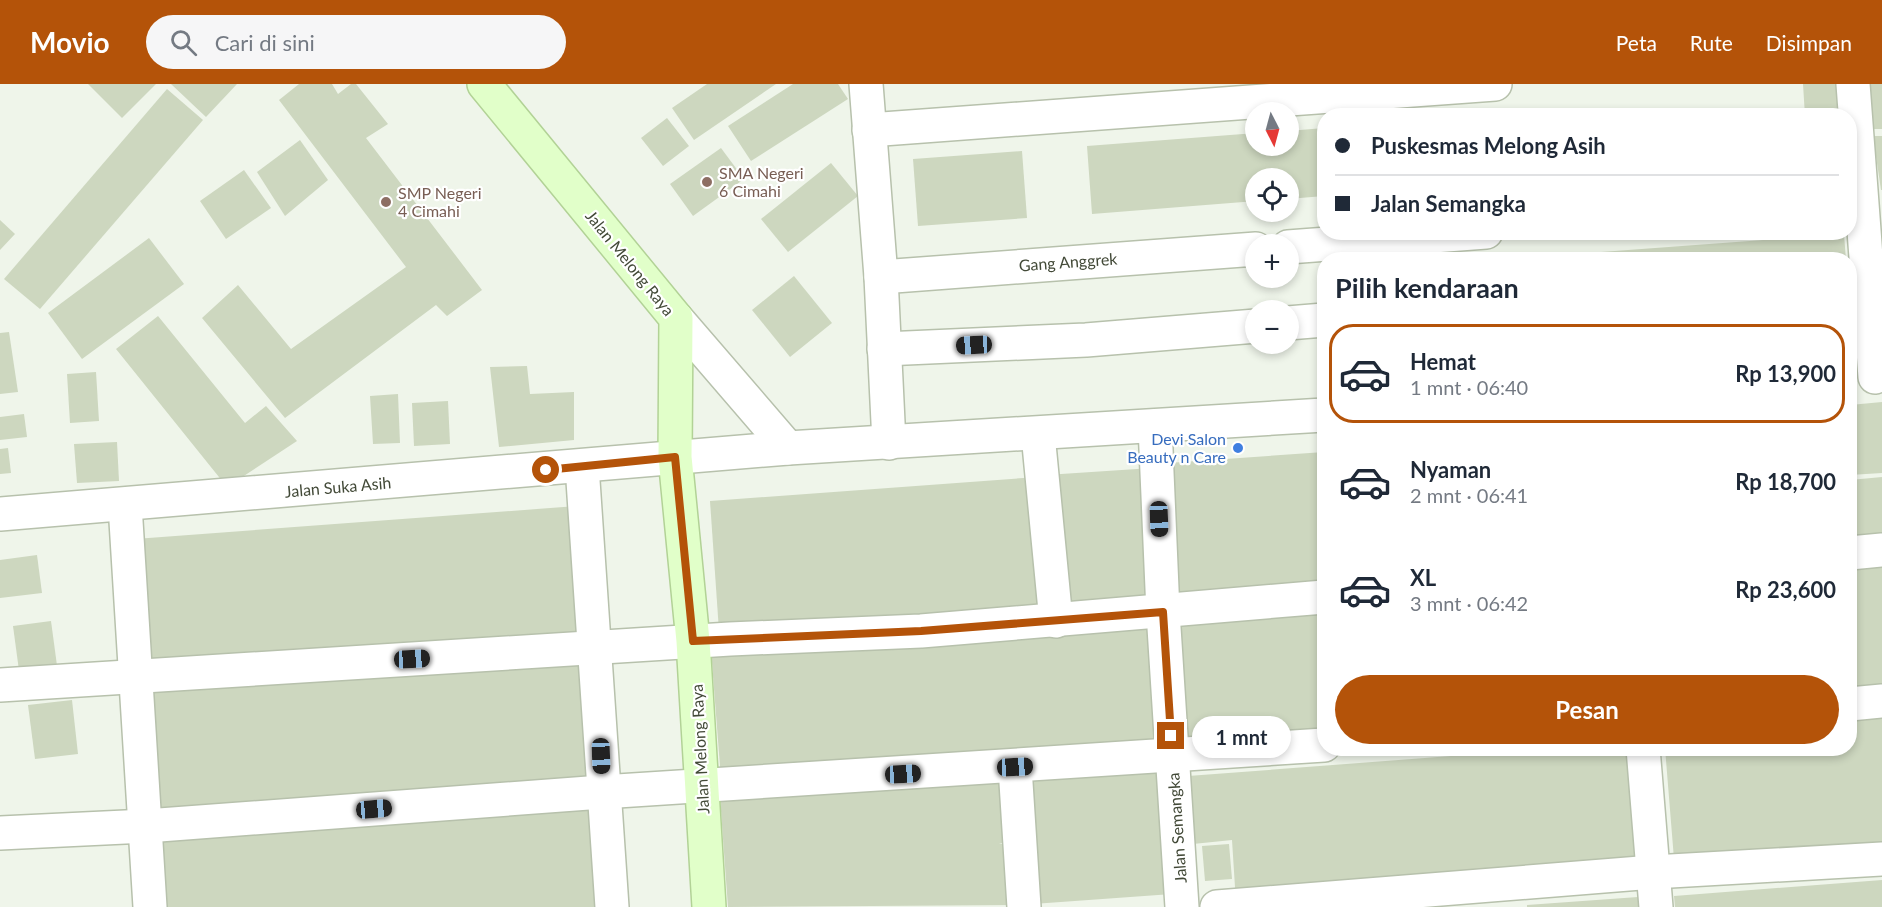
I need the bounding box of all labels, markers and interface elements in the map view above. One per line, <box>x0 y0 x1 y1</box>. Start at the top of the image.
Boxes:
search box <box>146 15 566 69</box>
text: Movio <box>30 25 110 59</box>
icon: search <box>167 26 200 59</box>
text: Cari di sini <box>215 29 315 56</box>
text: Peta <box>1616 30 1657 55</box>
text: Rute <box>1690 30 1733 55</box>
text: Disimpan <box>1766 30 1852 55</box>
north arrow <box>1245 102 1299 156</box>
map controls <box>1245 102 1299 354</box>
text: Puskesmas Melong Asih <box>1371 132 1606 159</box>
place label: SMA Negeri 6 Cimahi <box>719 163 804 200</box>
button: locate <box>1245 168 1299 222</box>
marker: SMA Negeri 6 Cimahi <box>700 175 714 189</box>
place label: SMP Negeri 4 Cimahi <box>398 183 482 220</box>
text: Jalan Semangka <box>1371 190 1526 217</box>
marker: SMP Negeri 4 Cimahi <box>379 195 393 209</box>
street label: Jalan Melong Raya <box>582 206 679 319</box>
button: + <box>1245 234 1299 288</box>
street label: Gang Anggrek <box>1018 249 1119 274</box>
text: Pilih kendaraan <box>1335 271 1519 304</box>
button: − <box>1245 300 1299 354</box>
car <box>956 335 992 355</box>
icon: car <box>1338 347 1392 401</box>
text: Hemat <box>1410 348 1476 375</box>
text: Rp 13,900 <box>1735 360 1836 387</box>
text: 1 mnt · 06:40 <box>1410 375 1528 399</box>
place label: Devi Salon Beauty n Care <box>1127 429 1226 466</box>
marker: Devi Salon Beauty n Care <box>1231 441 1245 455</box>
icon: car <box>1338 455 1392 509</box>
route start <box>532 456 559 483</box>
text: Nyaman <box>1410 456 1491 483</box>
text: Rp 18,700 <box>1735 468 1836 495</box>
street label: Jalan Suka Asih <box>284 472 392 501</box>
text: 2 mnt · 06:41 <box>1410 483 1528 507</box>
car <box>1149 501 1169 537</box>
icon: car <box>1338 563 1392 617</box>
text: XL <box>1410 564 1436 591</box>
text: Rp 23,600 <box>1735 576 1836 603</box>
text: 3 mnt · 06:42 <box>1410 591 1528 615</box>
car <box>394 649 430 669</box>
button: Pesan <box>1335 675 1839 744</box>
street label: Jalan Melong Raya <box>687 684 712 814</box>
callout: 1 mnt <box>1192 715 1291 757</box>
route end <box>1157 722 1184 749</box>
text: 1 mnt <box>1216 725 1267 749</box>
car <box>591 738 611 774</box>
car <box>997 757 1033 777</box>
car <box>885 764 921 784</box>
street label: Jalan Semangka <box>1163 772 1190 884</box>
car <box>355 798 393 820</box>

